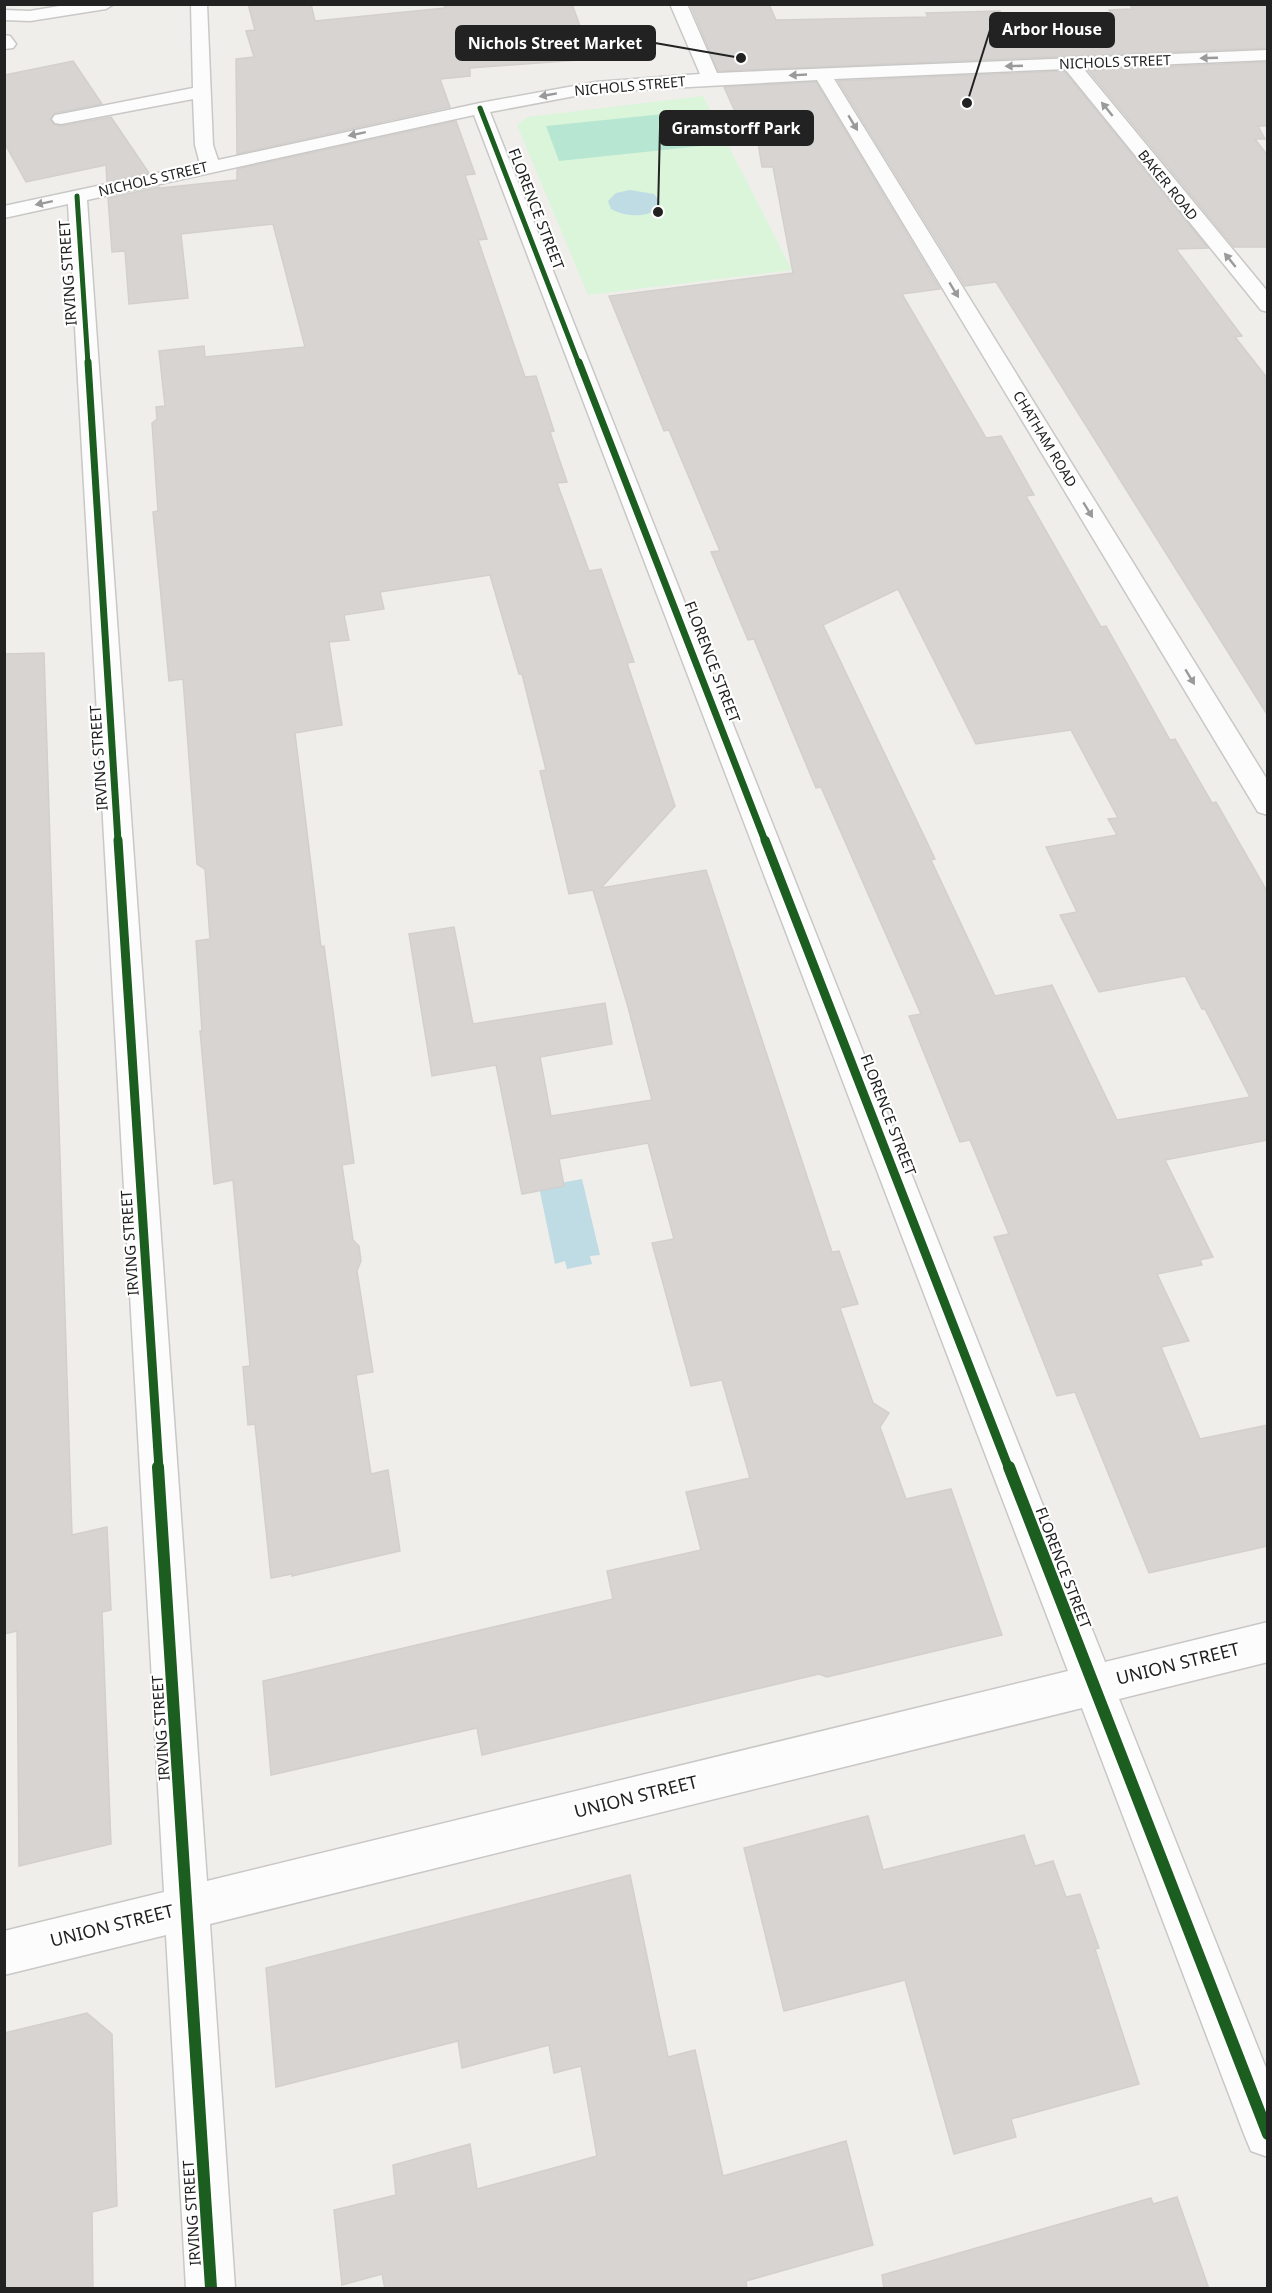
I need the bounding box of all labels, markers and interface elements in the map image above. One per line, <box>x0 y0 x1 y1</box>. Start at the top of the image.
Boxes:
callout: Arbor House <box>990 13 1114 47</box>
text: Arbor House <box>1002 18 1102 40</box>
callout: Nichols Street Market <box>456 26 655 60</box>
text: Nichols Street Market <box>468 32 642 54</box>
street label: NICHOLS STREET <box>1059 50 1171 73</box>
one-way arrow <box>1200 53 1219 62</box>
one-way arrow <box>1005 61 1024 70</box>
one-way arrow <box>789 70 808 79</box>
street label: NICHOLS STREET <box>573 71 687 100</box>
one-way arrow <box>538 91 557 100</box>
one-way arrow <box>1101 102 1114 117</box>
callout: Gramstorff Park <box>660 111 813 145</box>
one-way arrow <box>848 115 859 131</box>
text: Gramstorff Park <box>672 117 800 139</box>
one-way arrow <box>347 130 366 139</box>
street label: FLORENCE STREET <box>505 145 570 273</box>
street label: BAKER ROAD <box>1134 146 1203 224</box>
street label: NICHOLS STREET <box>96 157 210 200</box>
one-way arrow <box>34 199 53 208</box>
street label: IRVING STREET <box>53 219 81 326</box>
one-way arrow <box>1225 253 1237 268</box>
one-way arrow <box>949 282 960 298</box>
street label: CHATHAM ROAD <box>1009 387 1082 490</box>
one-way arrow <box>1083 502 1094 518</box>
street label: FLORENCE STREET <box>681 598 746 726</box>
one-way arrow <box>1184 669 1195 685</box>
street label: IRVING STREET <box>84 704 112 811</box>
street label: FLORENCE STREET <box>857 1051 922 1179</box>
street label: IRVING STREET <box>115 1189 143 1296</box>
street label: FLORENCE STREET <box>1032 1504 1097 1632</box>
street label: UNION STREET <box>1113 1636 1242 1690</box>
street label: IRVING STREET <box>146 1674 174 1781</box>
street label: UNION STREET <box>571 1769 700 1823</box>
street label: UNION STREET <box>47 1898 176 1952</box>
street label: IRVING STREET <box>177 2159 205 2266</box>

